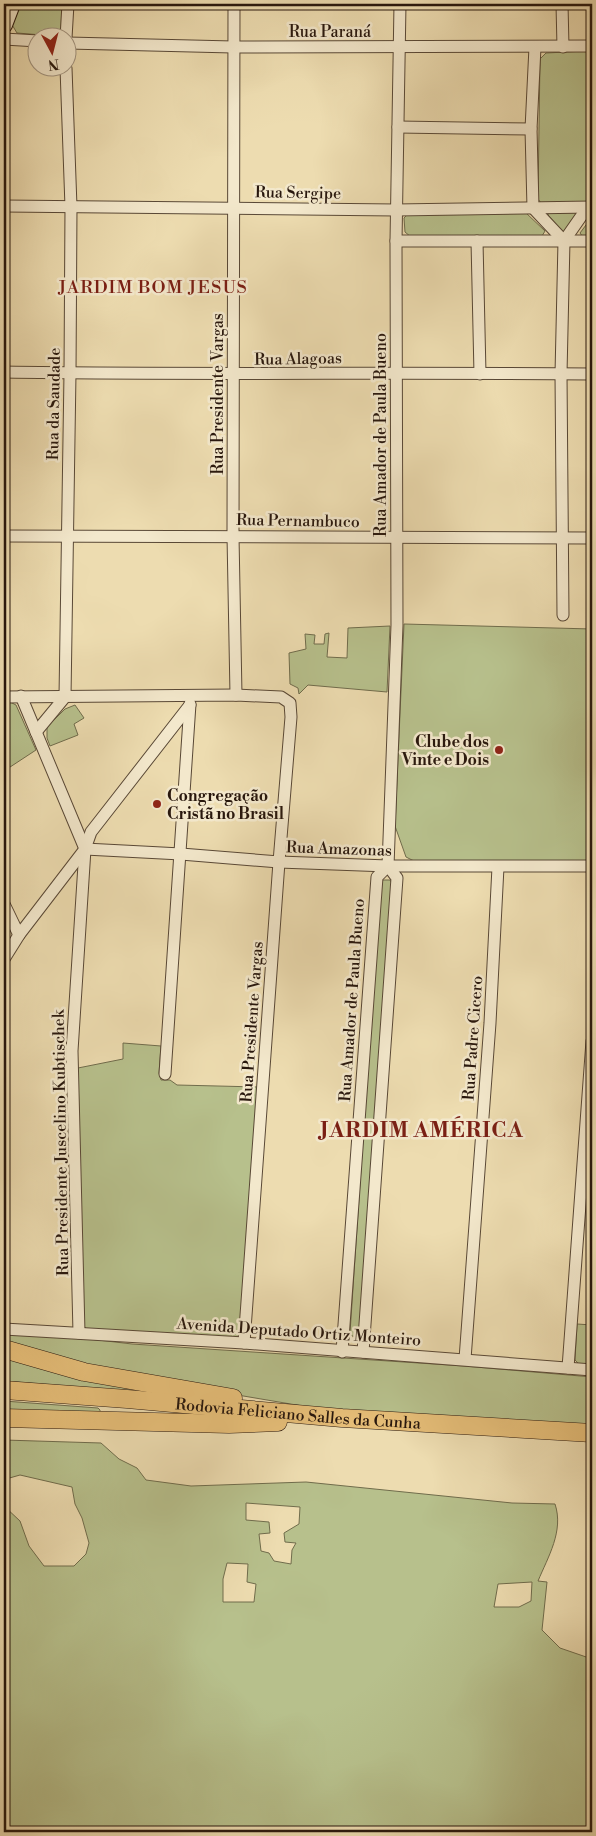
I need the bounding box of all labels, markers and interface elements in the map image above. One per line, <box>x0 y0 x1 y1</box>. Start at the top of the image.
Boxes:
street label: Rua Paraná <box>289 22 372 42</box>
north arrow <box>28 28 78 78</box>
text: N <box>47 54 60 74</box>
street label: Rua Sergipe <box>255 182 341 204</box>
district label: JARDIM BOM JESUS <box>57 276 248 299</box>
street label: Rua Presidente Vargas <box>208 313 228 475</box>
street label: Rua Amador de Paula Bueno <box>371 333 391 537</box>
street label: Rua da Saudade <box>43 347 65 461</box>
street label: Rua Alagoas <box>254 348 342 370</box>
street label: Rua Pernambuco <box>236 510 360 532</box>
place label: Clube dos Vinte e Dois <box>401 732 489 770</box>
marker: Clube dos Vinte e Dois <box>493 744 505 756</box>
place label: Congregação Cristã no Brasil <box>167 786 285 824</box>
marker: Congregação Cristã no Brasil <box>151 798 163 810</box>
street label: Rua Amazonas <box>286 837 392 861</box>
street label: Rua Amador de Paula Bueno <box>335 898 369 1102</box>
street label: Rua Presidente Vargas <box>236 941 268 1103</box>
street label: Rua Padre Cicero <box>459 975 487 1101</box>
street label: Rua Presidente Juscelino Kubtischek <box>49 1008 73 1276</box>
district label: JARDIM AMÉRICA <box>317 1116 524 1144</box>
street label: Avenida Deputado Ortiz Monteiro <box>175 1313 422 1351</box>
street label: Rodovia Feliciano Salles da Cunha <box>174 1394 422 1434</box>

